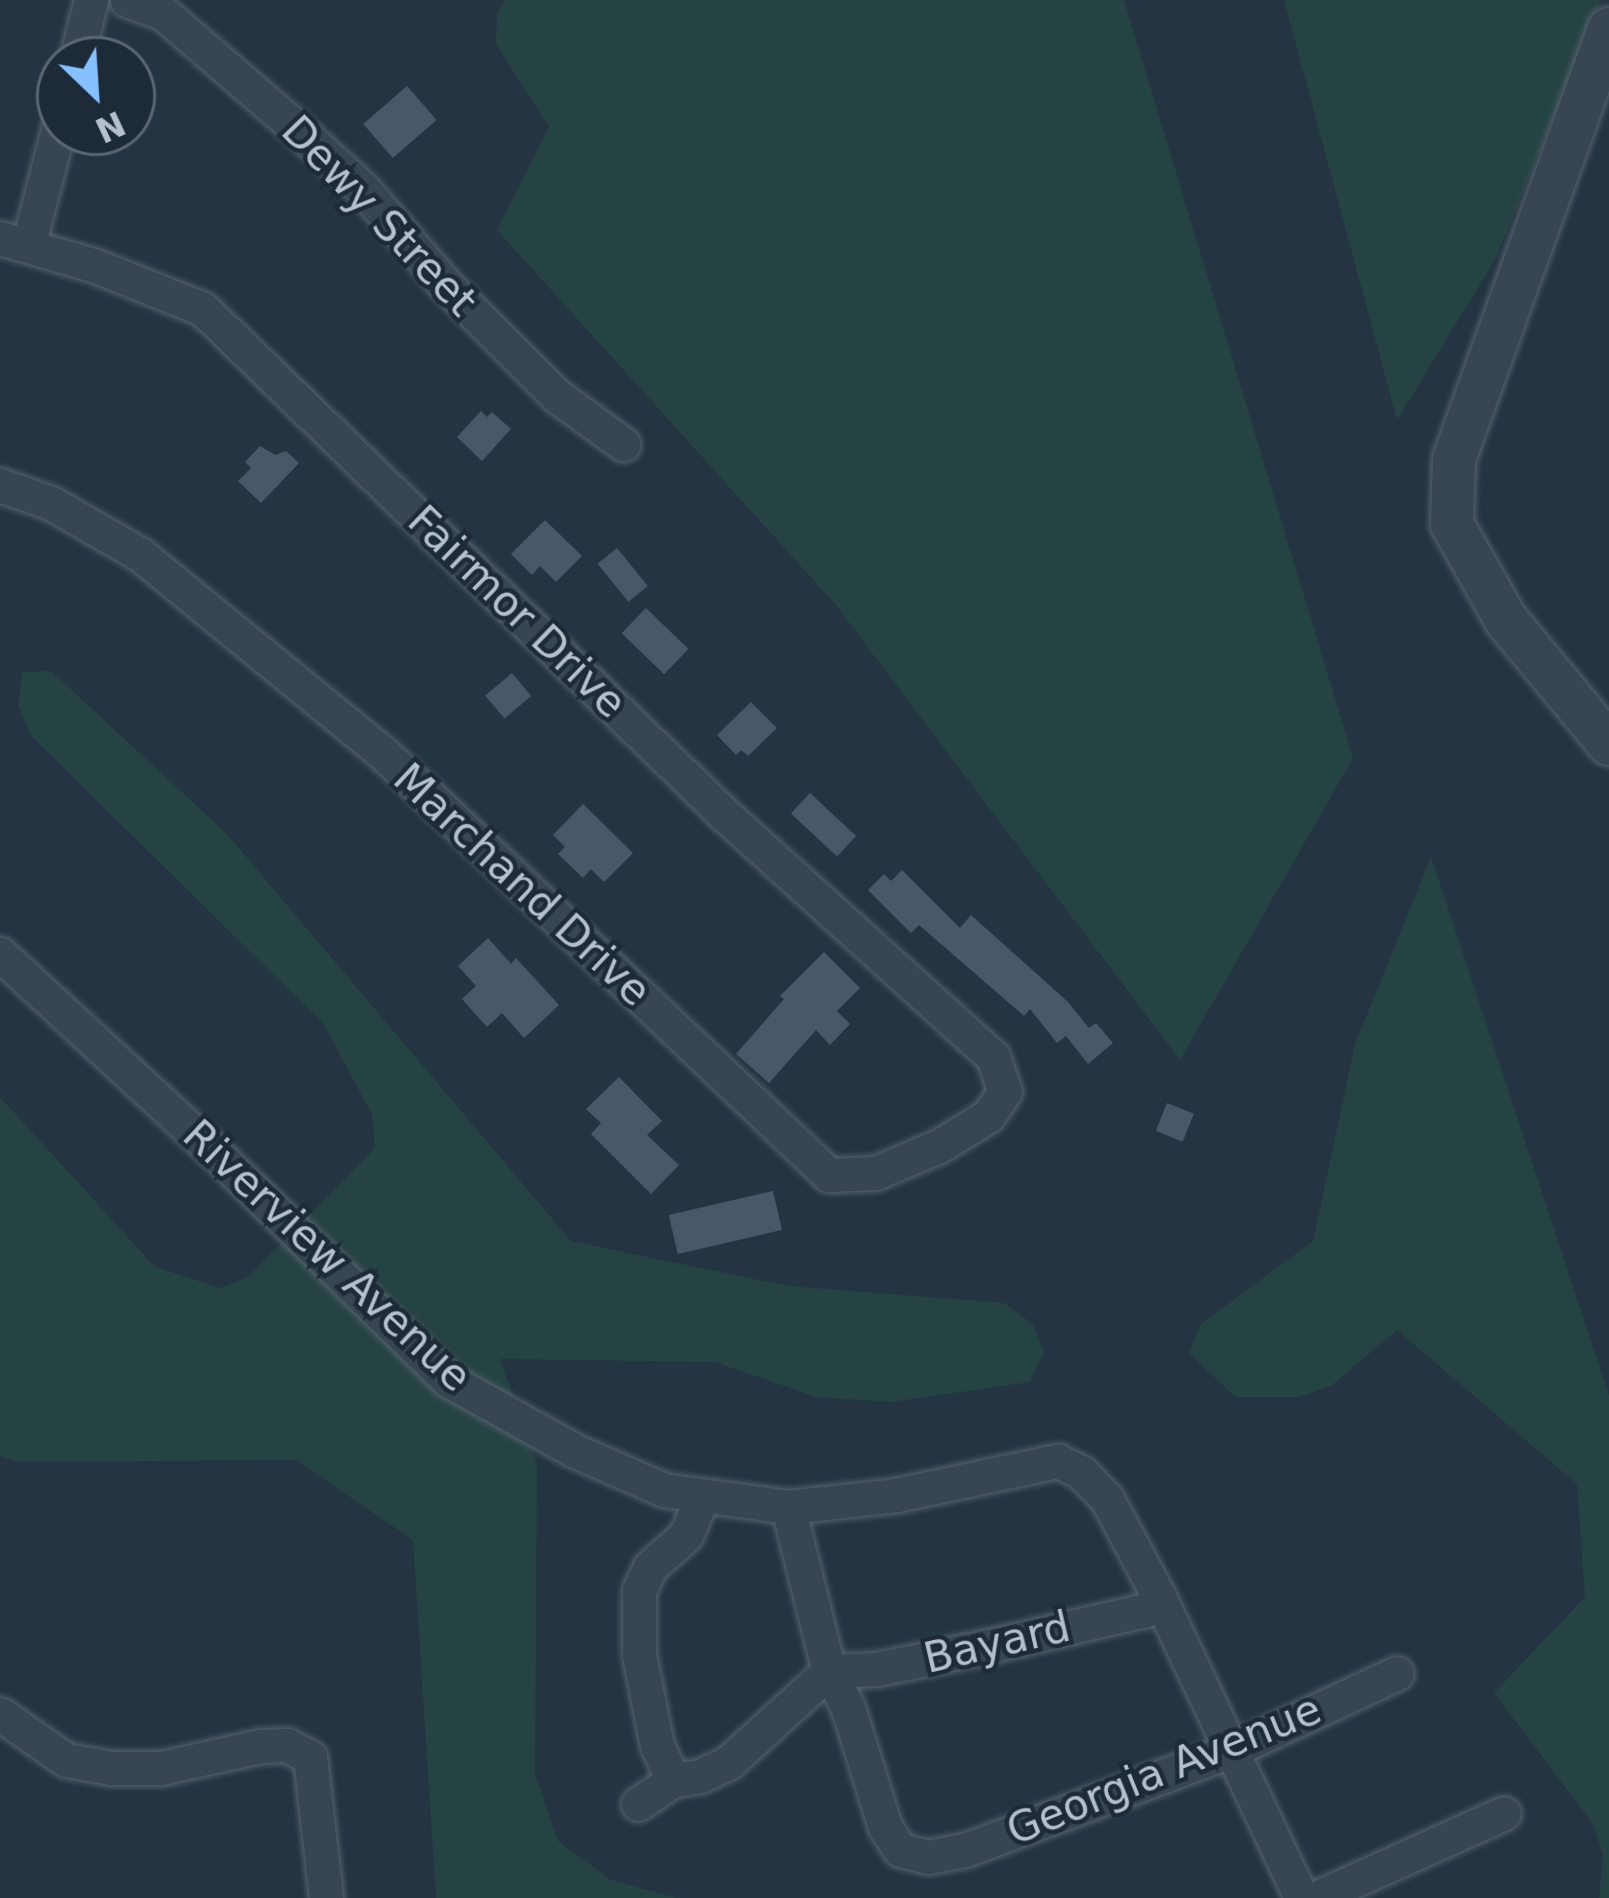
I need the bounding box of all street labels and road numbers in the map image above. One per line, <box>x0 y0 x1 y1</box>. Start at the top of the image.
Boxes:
street label: Dewy Street <box>271 106 487 326</box>
street label: Fairmor Drive <box>398 495 636 729</box>
street label: Marchand Drive <box>383 753 661 1017</box>
street label: Riverview Avenue <box>173 1110 481 1402</box>
street label: Bayard <box>919 1602 1075 1684</box>
street label: Georgia Avenue <box>1000 1684 1328 1856</box>

